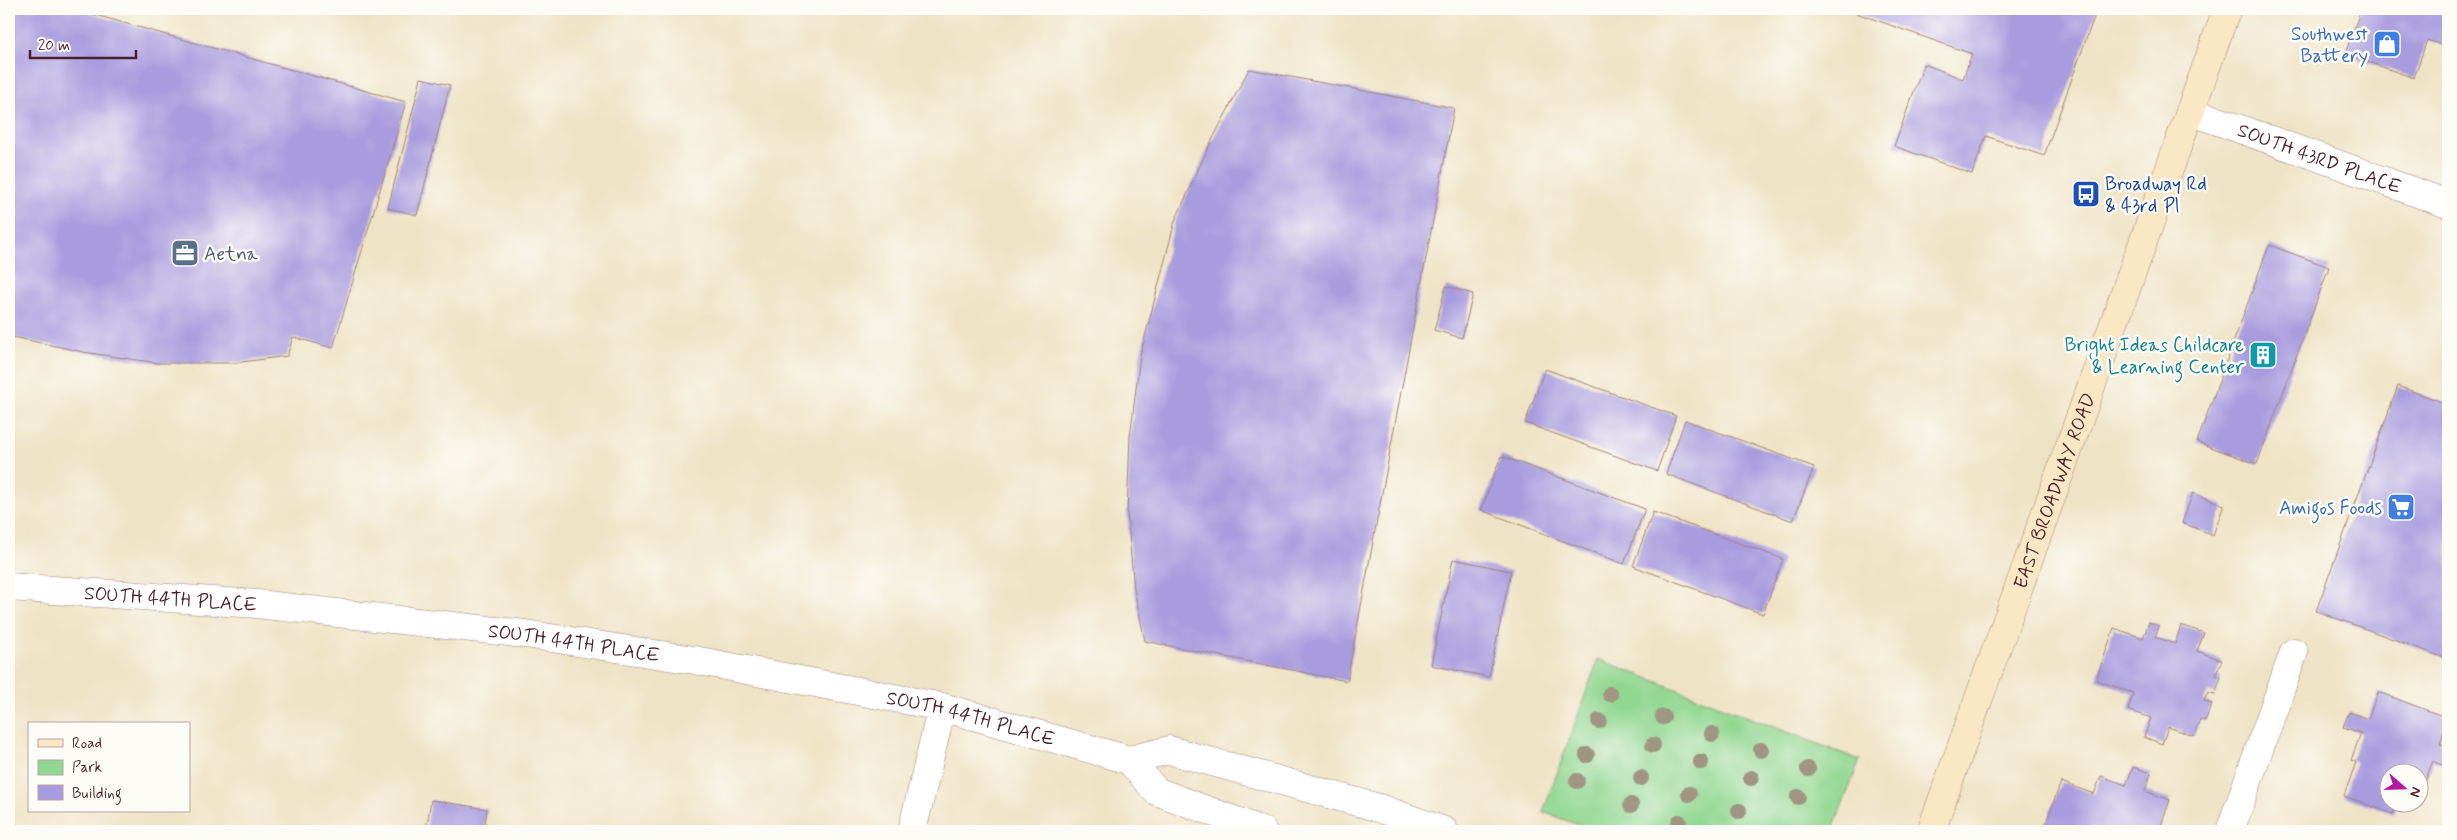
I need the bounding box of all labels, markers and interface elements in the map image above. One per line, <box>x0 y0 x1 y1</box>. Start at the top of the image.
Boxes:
place label: Southwest Battery <box>2291 22 2368 69</box>
scale bar <box>30 28 136 60</box>
shop icon: Southwest Battery <box>2372 29 2402 59</box>
text: 20 m <box>38 36 70 56</box>
street label: SOUTH 43RD PLACE <box>2234 118 2405 200</box>
place label: Broadway Rd & 43rd Pl <box>2105 172 2207 219</box>
bus stop icon: Broadway Rd & 43rd Pl <box>2071 179 2101 209</box>
office icon: Aetna <box>170 238 200 268</box>
place label: Aetna <box>204 242 258 267</box>
place label: Bright Ideas Childcare & Learning Center <box>2065 333 2244 383</box>
building icon: Bright Ideas Childcare & Learning Center <box>2248 340 2278 370</box>
street label: EAST BROADWAY ROAD <box>2008 390 2102 592</box>
supermarket icon: Amigos Foods <box>2386 492 2416 522</box>
place label: Amigos Foods <box>2279 496 2382 524</box>
street label: SOUTH 44TH PLACE <box>83 581 258 618</box>
street label: SOUTH 44TH PLACE <box>487 619 661 669</box>
street label: SOUTH 44TH PLACE <box>884 686 1058 752</box>
legend <box>28 722 190 812</box>
text: Road <box>72 734 102 754</box>
text: Park <box>72 758 102 778</box>
north arrow <box>2380 762 2430 812</box>
text: Building <box>72 784 122 805</box>
text: N <box>2405 785 2425 800</box>

